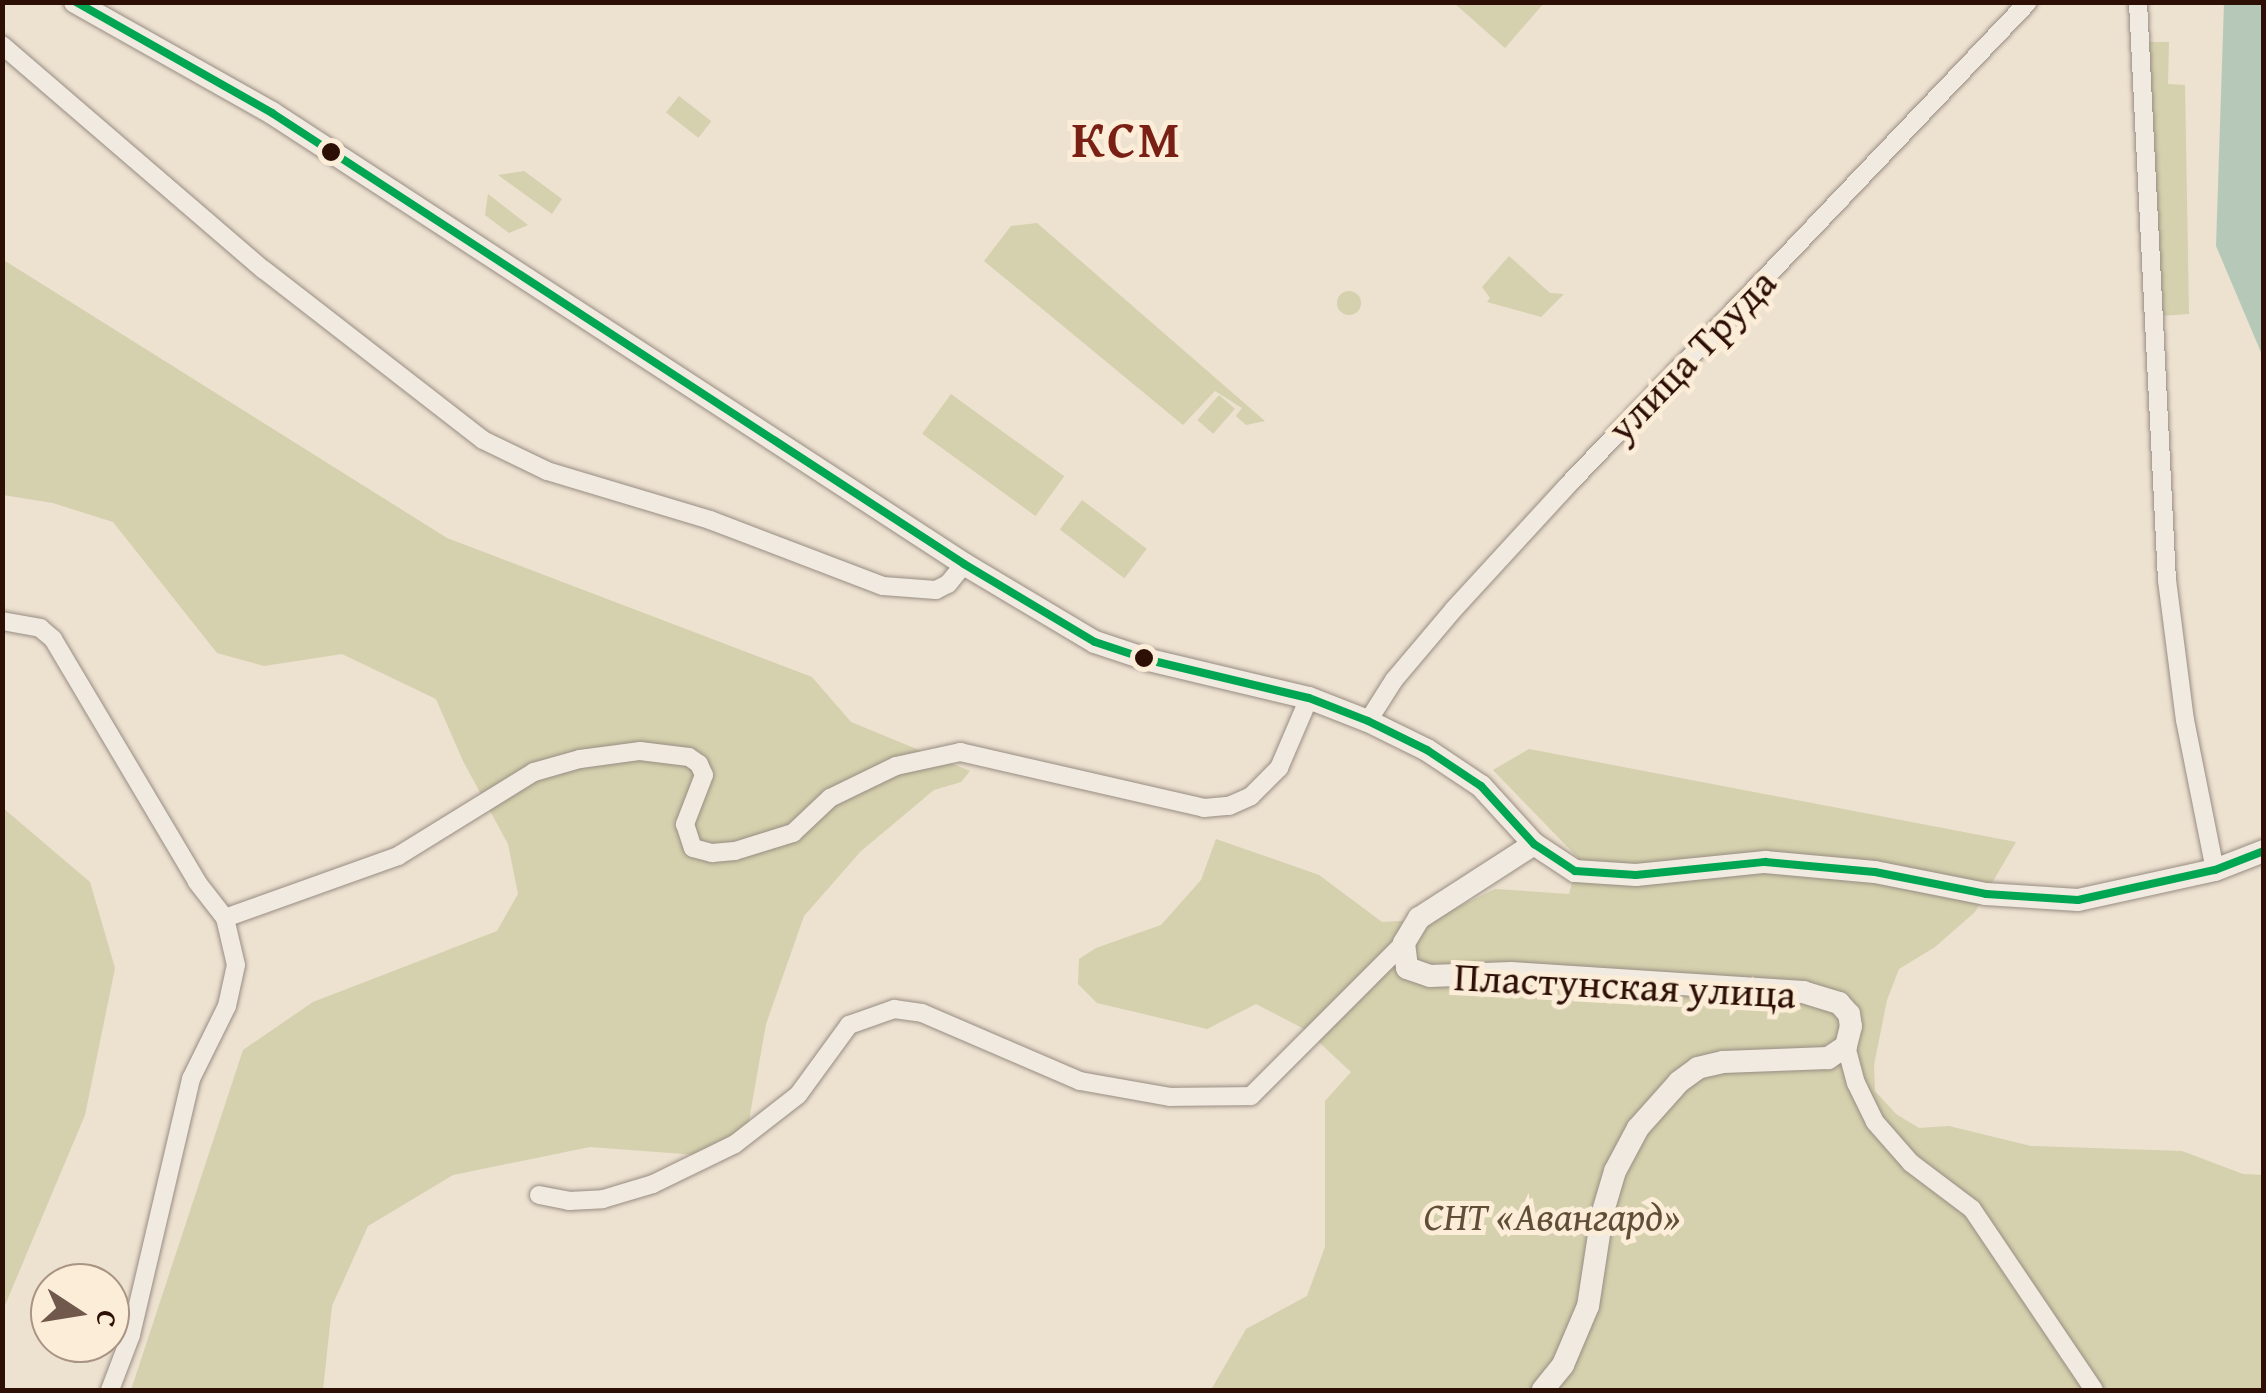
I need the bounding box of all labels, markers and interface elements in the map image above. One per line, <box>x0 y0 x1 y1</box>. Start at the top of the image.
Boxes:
district label: КСМ <box>1071 109 1183 169</box>
unlabelled marker <box>321 142 341 162</box>
street label: улица Труда <box>1597 259 1785 451</box>
unlabelled marker <box>1134 648 1154 668</box>
street label: Пластунская улица <box>1453 952 1797 1018</box>
park label: СНТ «Авангард» <box>1423 1192 1681 1240</box>
north arrow <box>30 1263 130 1363</box>
text: С <box>86 1307 130 1331</box>

